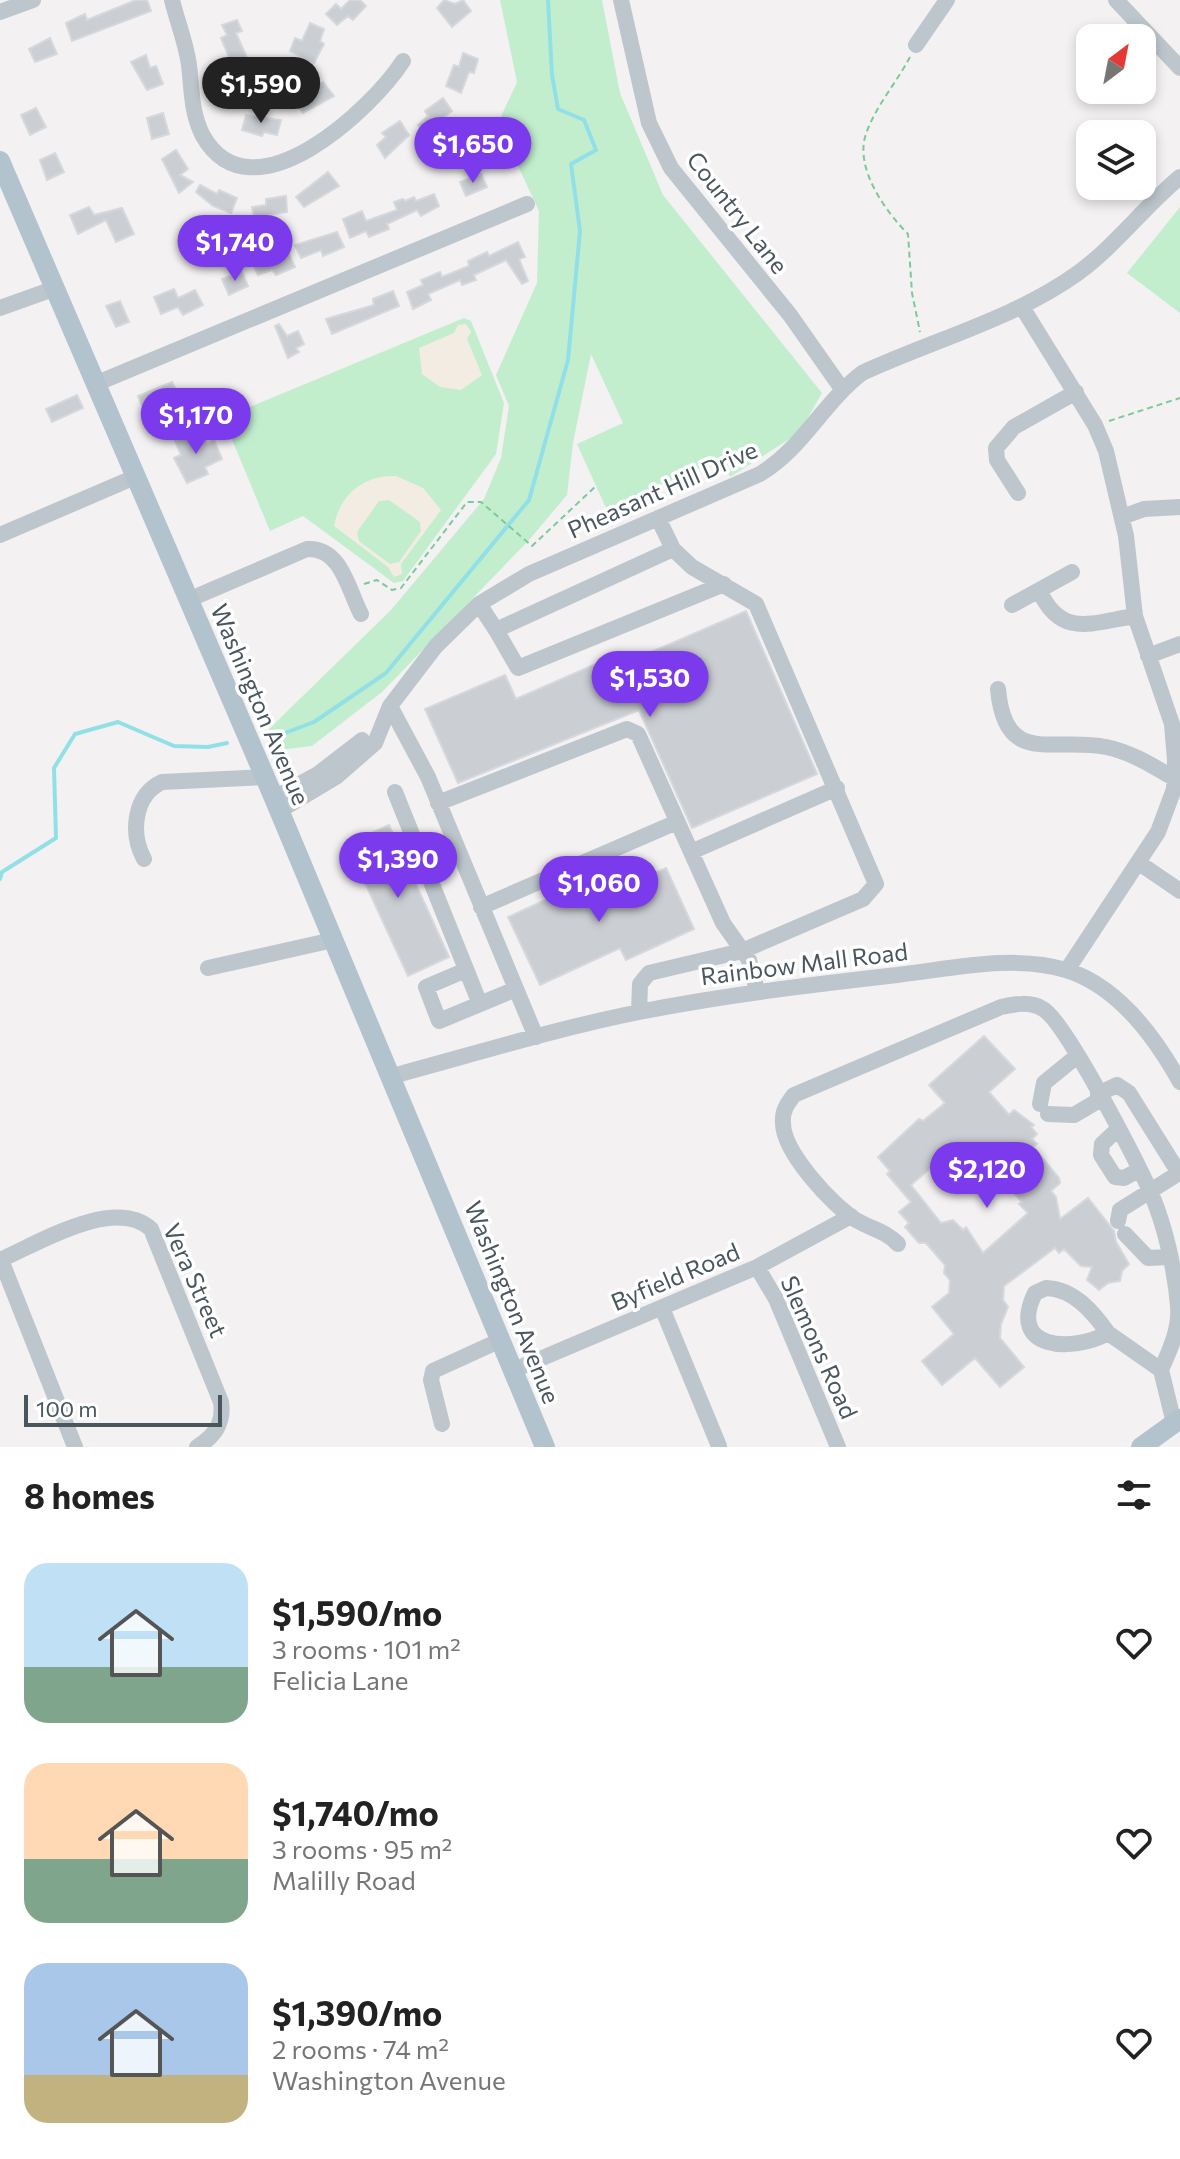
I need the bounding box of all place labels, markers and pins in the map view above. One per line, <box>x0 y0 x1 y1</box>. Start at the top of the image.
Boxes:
pin: $1,590 <box>196 57 326 125</box>
pin: $1,650 <box>408 117 538 185</box>
pin: $1,740 <box>170 215 300 283</box>
pin: $1,170 <box>131 388 261 456</box>
pin: $1,530 <box>585 651 715 719</box>
pin: $1,390 <box>333 832 463 900</box>
pin: $1,060 <box>534 856 664 924</box>
pin: $2,120 <box>922 1142 1052 1210</box>

